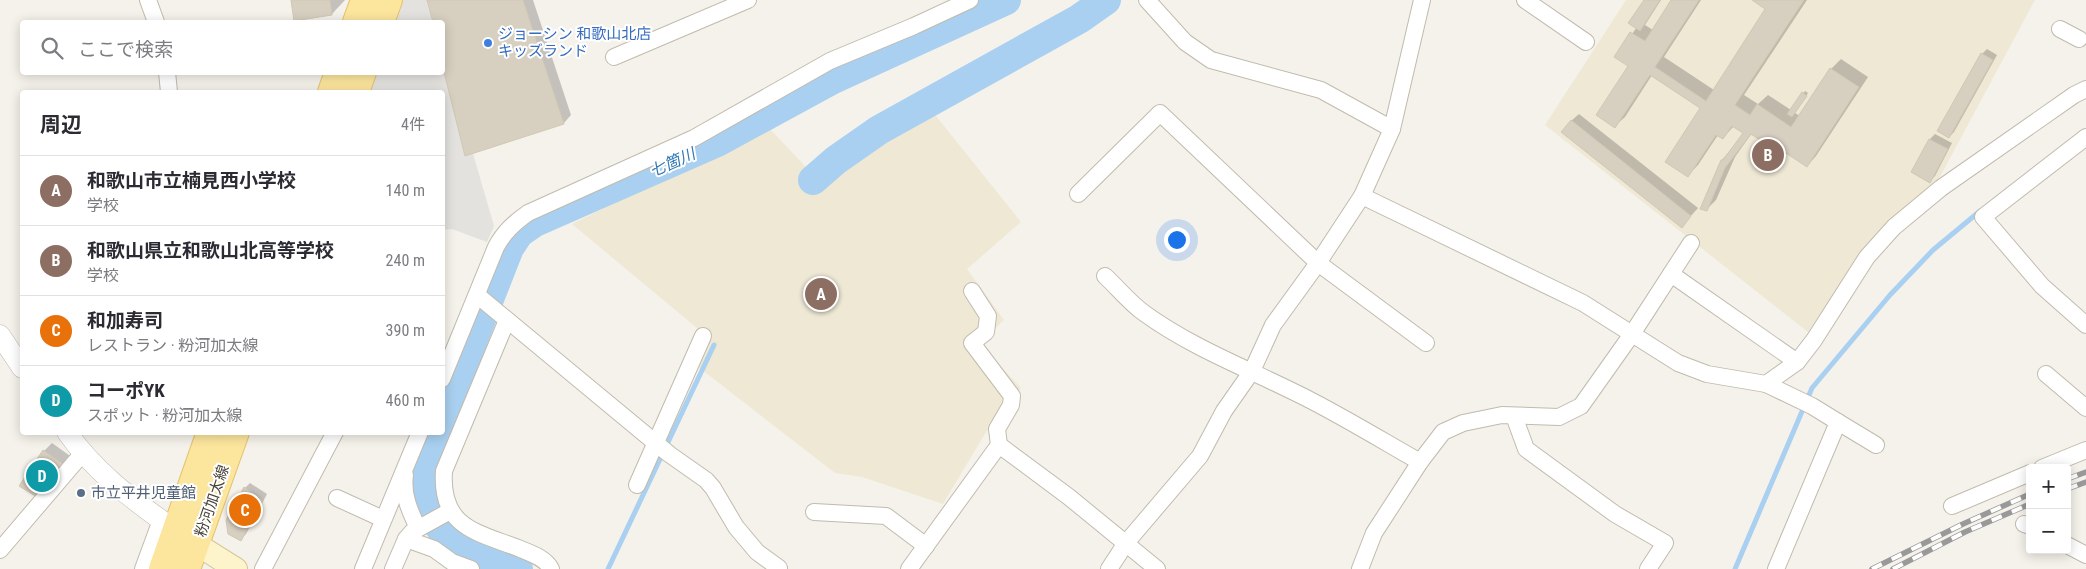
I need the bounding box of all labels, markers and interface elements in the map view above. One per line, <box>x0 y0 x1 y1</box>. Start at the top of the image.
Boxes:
search box <box>20 20 445 75</box>
place label: ジョーシン 和歌山北店 キッズランド <box>498 25 651 60</box>
icon: search <box>38 34 66 62</box>
marker: ジョーシン 和歌山北店 キッズランド <box>482 37 494 49</box>
text: ここで検索 <box>78 38 173 61</box>
text: 周辺 <box>40 113 82 137</box>
text: 4件 <box>401 115 425 134</box>
pin: B <box>1752 136 1784 174</box>
water label: 七箇川 <box>646 143 700 181</box>
text: 和歌山市立楠見西小学校 <box>87 169 296 192</box>
text: A <box>51 181 61 200</box>
text: 140 m <box>386 181 425 200</box>
text: 学校 <box>87 196 119 215</box>
your location <box>1164 227 1190 253</box>
text: 和歌山県立和歌山北高等学校 <box>87 239 334 262</box>
text: B <box>52 251 60 270</box>
text: 240 m <box>386 251 425 270</box>
text: 学校 <box>87 266 119 285</box>
pin: A <box>805 275 837 313</box>
text: 和加寿司 <box>87 309 163 332</box>
text: C <box>51 321 61 340</box>
text: 390 m <box>386 321 425 340</box>
text: レストラン · 粉河加太線 <box>87 336 258 355</box>
text: コーポYK <box>87 379 165 402</box>
text: D <box>51 391 61 410</box>
text: 460 m <box>386 391 425 410</box>
text: スポット · 粉河加太線 <box>87 406 242 425</box>
pin: D <box>26 457 58 495</box>
street label: 粉河加太線 <box>191 463 233 539</box>
map controls <box>2026 464 2071 554</box>
button: + <box>2026 464 2071 509</box>
place label: 市立平井児童館 <box>91 484 196 502</box>
marker: 市立平井児童館 <box>75 487 87 499</box>
pin: C <box>229 491 261 529</box>
button: − <box>2026 509 2071 554</box>

